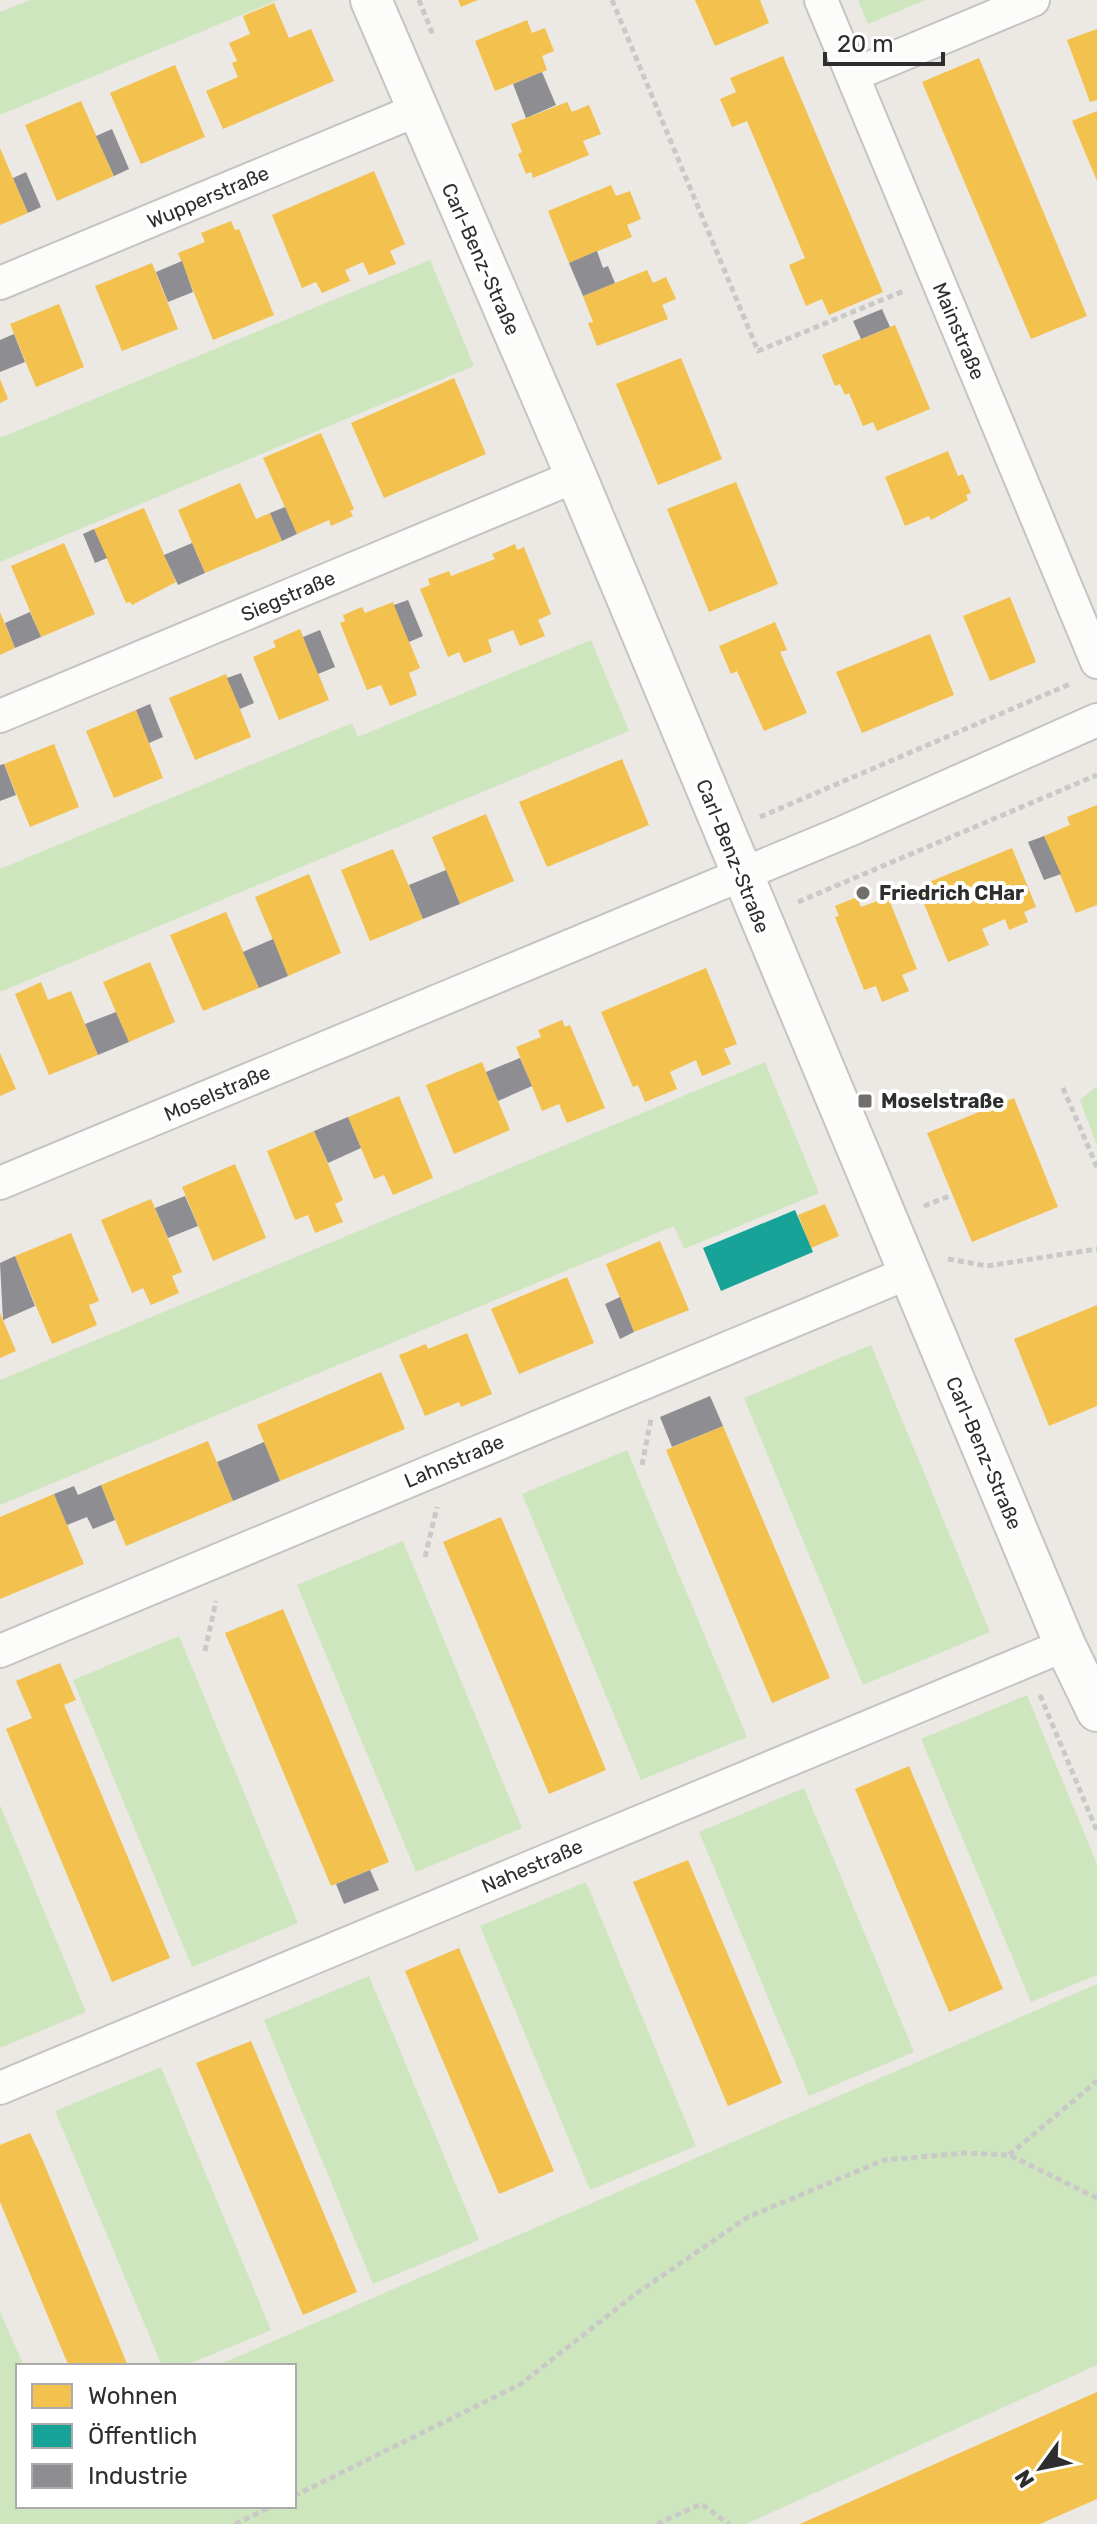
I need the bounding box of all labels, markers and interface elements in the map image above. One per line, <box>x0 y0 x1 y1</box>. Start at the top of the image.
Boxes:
scale bar <box>825 16 943 66</box>
text: 20 m <box>837 30 894 58</box>
street label: Wupperstraße <box>143 161 273 233</box>
street label: Carl-Benz-Straße <box>437 179 525 339</box>
street label: Mainstraße <box>928 279 990 383</box>
street label: Siegstraße <box>237 565 339 627</box>
street label: Carl-Benz-Straße <box>691 776 775 936</box>
place label: Friedrich CHar <box>879 881 1024 905</box>
marker: Friedrich CHar <box>854 884 872 902</box>
street label: Moselstraße <box>160 1060 274 1126</box>
place label: Moselstraße <box>881 1089 1004 1113</box>
marker: Moselstraße <box>856 1092 874 1110</box>
street label: Carl-Benz-Straße <box>941 1373 1027 1533</box>
street label: Lahnstraße <box>400 1429 508 1493</box>
street label: Nahestraße <box>478 1834 586 1898</box>
legend <box>16 2364 296 2508</box>
text: Wohnen <box>88 2382 178 2410</box>
text: Öffentlich <box>88 2422 197 2450</box>
north arrow <box>1001 2428 1081 2508</box>
text: Industrie <box>88 2462 188 2490</box>
text: N <box>1009 2465 1040 2493</box>

